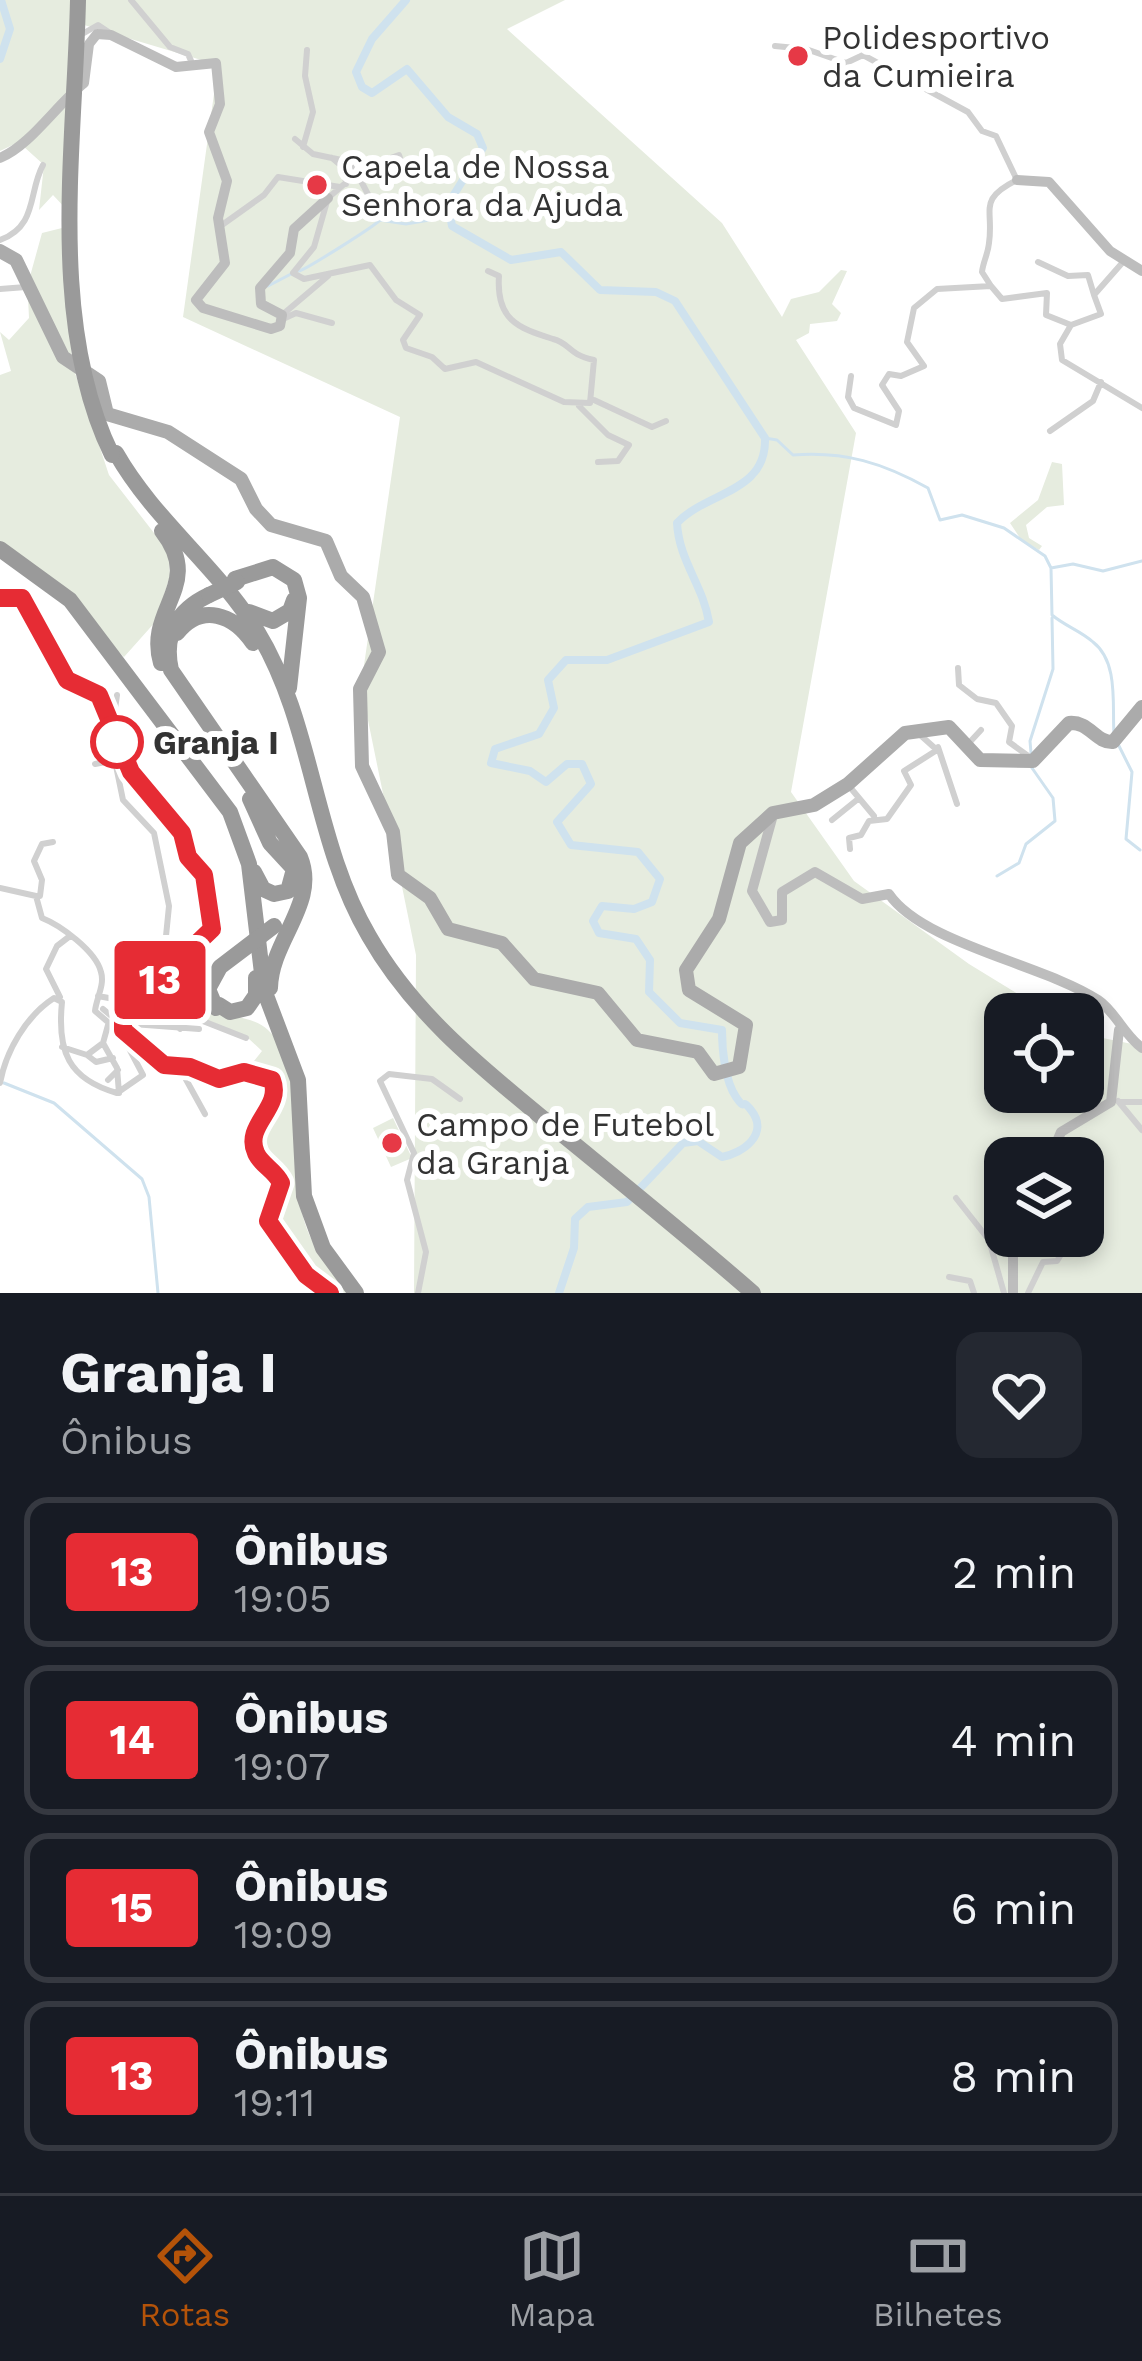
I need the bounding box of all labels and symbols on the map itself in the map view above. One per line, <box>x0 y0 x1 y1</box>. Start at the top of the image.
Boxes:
place label: Polidesportivo da Cumieira <box>822 18 1050 95</box>
marker: Polidesportivo da Cumieira <box>785 43 811 69</box>
place label: Capela de Nossa Senhora da Ajuda <box>341 147 623 224</box>
marker: Capela de Nossa Senhora da Ajuda <box>304 172 330 198</box>
marker: Granja I <box>92 717 142 767</box>
place label: Granja I <box>153 723 279 762</box>
line badge: 13 <box>106 941 214 1019</box>
place label: Campo de Futebol da Granja <box>416 1105 714 1182</box>
marker: Campo de Futebol da Granja <box>379 1130 405 1156</box>

